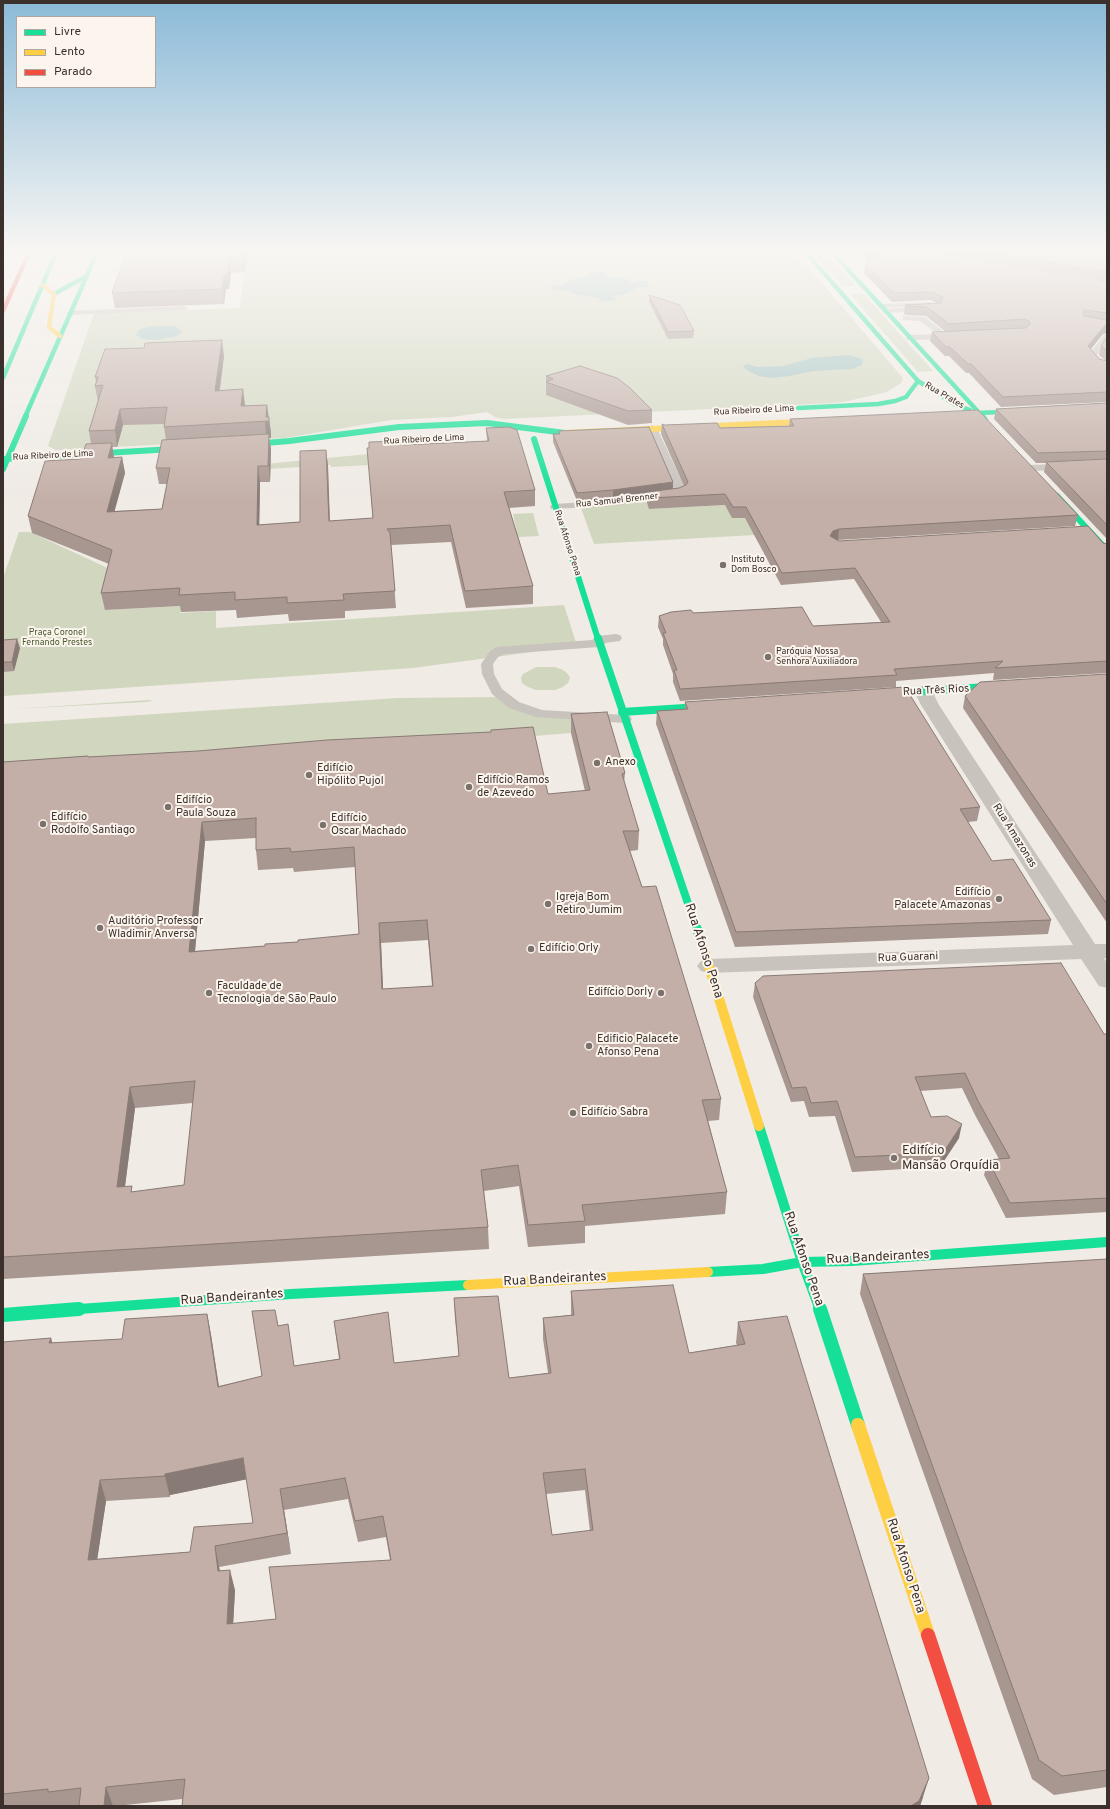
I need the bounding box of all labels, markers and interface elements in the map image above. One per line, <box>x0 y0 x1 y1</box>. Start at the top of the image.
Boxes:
legend <box>16 16 156 88</box>
text: Livre <box>54 24 81 40</box>
text: Lento <box>54 44 85 60</box>
text: Parado <box>54 64 92 80</box>
street label: Rua Prates <box>922 380 966 412</box>
street label: Rua Ribeiro de Lima <box>713 403 795 419</box>
street label: Rua Ribeiro de Lima <box>383 432 465 448</box>
street label: Rua Ribeiro de Lima <box>12 448 94 464</box>
street label: Rua Samuel Brenner <box>575 491 659 511</box>
street label: Rua Afonso Pena <box>551 509 583 577</box>
place label: Instituto Dom Bosco <box>731 555 776 576</box>
marker: Instituto Dom Bosco <box>718 560 728 570</box>
park label: Praça Coronel Fernando Prestes <box>22 628 92 649</box>
place label: Paróquia Nossa Senhora Auxiliadora <box>776 647 857 668</box>
marker: Paróquia Nossa Senhora Auxiliadora <box>763 652 773 662</box>
street label: Rua Três Rios <box>902 683 970 699</box>
place label: Anexo <box>605 756 636 770</box>
marker: Anexo <box>592 758 602 768</box>
place label: Edifício Hipólito Pujol <box>317 762 384 788</box>
marker: Edifício Hipólito Pujol <box>304 770 314 780</box>
place label: Edifício Ramos de Azevedo <box>477 774 549 800</box>
marker: Edifício Ramos de Azevedo <box>464 782 474 792</box>
place label: Edifício Paula Souza <box>176 794 236 820</box>
street label: Rua Amazonas <box>989 801 1039 871</box>
marker: Edifício Paula Souza <box>163 802 173 812</box>
place label: Edifício Rodolfo Santiago <box>51 811 135 837</box>
place label: Edifício Oscar Machado <box>331 812 406 838</box>
marker: Edifício Rodolfo Santiago <box>38 819 48 829</box>
marker: Edifício Oscar Machado <box>318 820 328 830</box>
place label: Edifício Palacete Amazonas <box>894 886 991 912</box>
place label: Igreja Bom Retiro Jumim <box>556 891 622 917</box>
marker: Edifício Palacete Amazonas <box>994 894 1004 904</box>
marker: Igreja Bom Retiro Jumim <box>543 899 553 909</box>
street label: Rua Afonso Pena <box>680 902 726 1000</box>
place label: Auditório Professor Wladimir Anversa <box>108 915 203 941</box>
marker: Auditório Professor Wladimir Anversa <box>95 923 105 933</box>
place label: Edifício Orly <box>539 942 599 956</box>
marker: Edifício Orly <box>526 944 536 954</box>
street label: Rua Guarani <box>878 950 938 966</box>
place label: Faculdade de Tecnologia de São Paulo <box>217 980 337 1006</box>
place label: Edifício Dorly <box>588 986 653 1000</box>
marker: Faculdade de Tecnologia de São Paulo <box>204 988 214 998</box>
marker: Edifício Dorly <box>656 988 666 998</box>
place label: Edificio Palacete Afonso Pena <box>597 1033 678 1059</box>
marker: Edificio Palacete Afonso Pena <box>584 1041 594 1051</box>
place label: Edifício Sabra <box>581 1106 648 1120</box>
marker: Edifício Sabra <box>568 1108 578 1118</box>
place label: Edifício Mansão Orquídia <box>902 1143 999 1174</box>
marker: Edifício Mansão Orquídia <box>889 1153 899 1163</box>
street label: Rua Afonso Pena <box>780 1210 826 1308</box>
street label: Rua Bandeirantes <box>826 1248 930 1268</box>
street label: Rua Bandeirantes <box>503 1270 607 1290</box>
street label: Rua Bandeirantes <box>180 1287 284 1309</box>
street label: Rua Afonso Pena <box>882 1517 928 1615</box>

